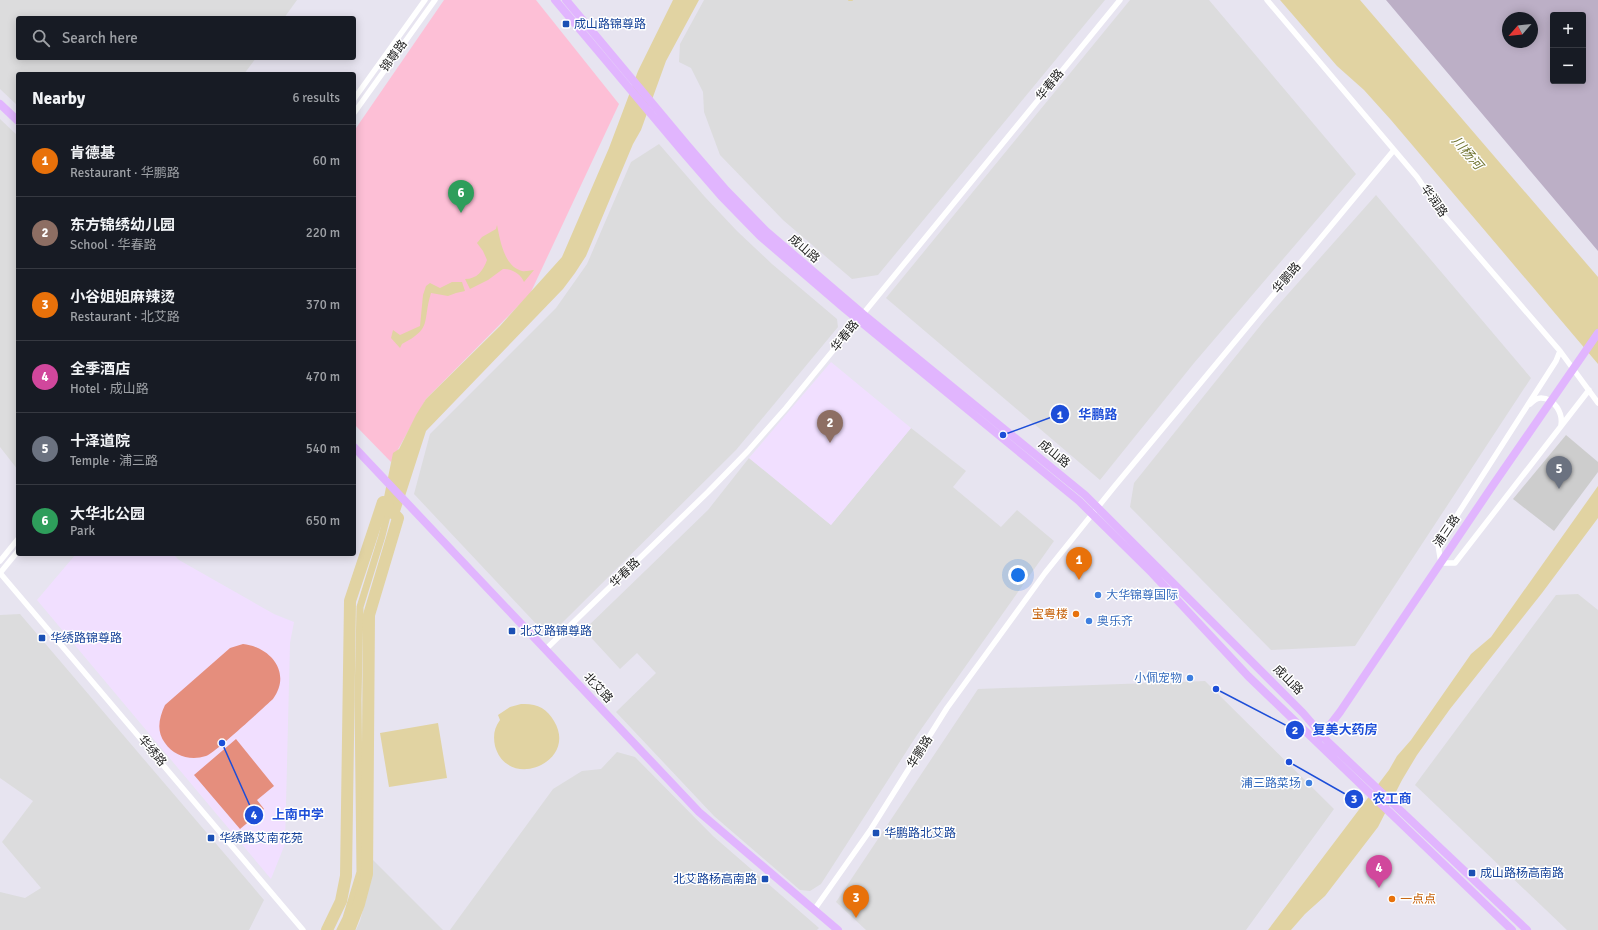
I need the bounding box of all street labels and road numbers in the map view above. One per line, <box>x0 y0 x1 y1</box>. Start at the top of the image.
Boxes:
street label: 锦尊路 <box>377 37 411 75</box>
street label: 华春路 <box>1033 66 1067 104</box>
street label: 华润路 <box>1418 182 1450 220</box>
street label: 成山路 <box>785 232 823 266</box>
street label: 华鹏路 <box>1270 259 1304 297</box>
street label: 华春路 <box>828 317 862 355</box>
street label: 成山路 <box>1035 437 1073 471</box>
street label: 浦三路 <box>1431 512 1463 550</box>
street label: 华春路 <box>607 555 643 591</box>
street label: 成山路 <box>1270 662 1306 698</box>
street label: 北艾路 <box>580 670 616 706</box>
street label: 华绣路 <box>135 732 169 770</box>
street label: 华鹏路 <box>904 733 936 771</box>

